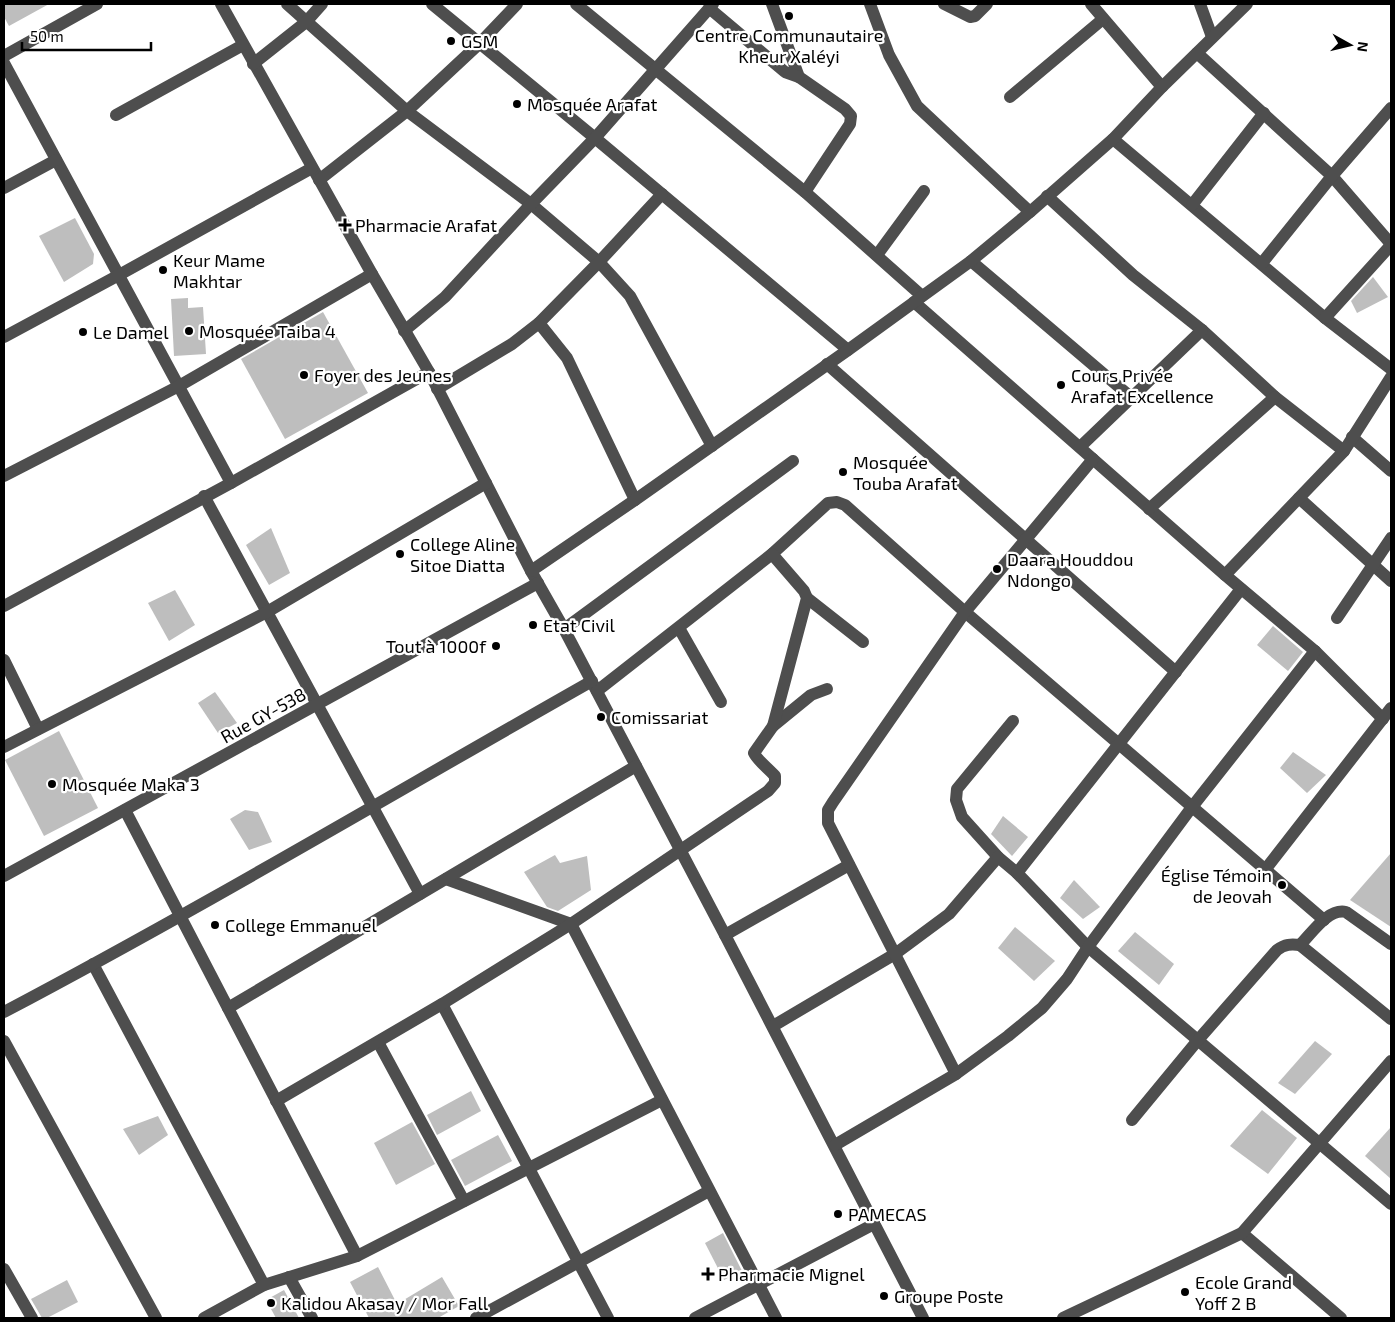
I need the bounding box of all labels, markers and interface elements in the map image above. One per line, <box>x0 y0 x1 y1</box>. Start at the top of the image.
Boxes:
marker: Centre Communautaire Kheur Xaléyi <box>783 10 795 22</box>
scale bar <box>22 20 151 52</box>
north arrow <box>1325 20 1375 70</box>
place label: Centre Communautaire Kheur Xaléyi <box>695 24 883 67</box>
text: 50 m <box>30 27 64 45</box>
place label: GSM <box>461 30 498 52</box>
marker: GSM <box>445 35 457 47</box>
text: N <box>1354 41 1372 53</box>
place label: Mosquée Arafat <box>527 93 658 115</box>
marker: Mosquée Arafat <box>511 98 523 110</box>
place label: Pharmacie Arafat <box>355 214 497 236</box>
marker: Pharmacie Arafat <box>339 219 351 231</box>
place label: Keur Mame Makhtar <box>173 249 265 292</box>
marker: Keur Mame Makhtar <box>157 264 169 276</box>
place label: Mosquée Taiba 4 <box>199 320 336 342</box>
place label: Le Damel <box>93 321 169 343</box>
marker: Mosquée Taiba 4 <box>183 325 195 337</box>
marker: Le Damel <box>77 326 89 338</box>
place label: Foyer des Jeunes <box>314 364 452 386</box>
place label: Cours Privée Arafat Excellence <box>1071 364 1214 407</box>
marker: Foyer des Jeunes <box>298 369 310 381</box>
marker: Cours Privée Arafat Excellence <box>1055 379 1067 391</box>
place label: Mosquée Touba Arafat <box>853 451 958 494</box>
marker: Mosquée Touba Arafat <box>837 466 849 478</box>
place label: College Aline Sitoe Diatta <box>410 533 515 576</box>
marker: College Aline Sitoe Diatta <box>394 548 406 560</box>
place label: Daara Houddou Ndongo <box>1007 548 1133 591</box>
marker: Daara Houddou Ndongo <box>991 563 1003 575</box>
place label: Etat Civil <box>543 614 615 636</box>
marker: Etat Civil <box>527 619 539 631</box>
place label: Tout à 1000f <box>386 635 487 657</box>
marker: Tout à 1000f <box>490 640 502 652</box>
street label: Rue GY-538 <box>216 683 310 747</box>
place label: Comissariat <box>611 706 708 728</box>
marker: Comissariat <box>595 711 607 723</box>
place label: Mosquée Maka 3 <box>62 773 200 795</box>
marker: Mosquée Maka 3 <box>46 778 58 790</box>
place label: Église Témoin de Jeovah <box>1161 864 1272 907</box>
marker: Église Témoin de Jeovah <box>1276 879 1288 891</box>
place label: College Emmanuel <box>225 914 377 936</box>
marker: College Emmanuel <box>209 919 221 931</box>
place label: PAMECAS <box>848 1203 927 1225</box>
marker: PAMECAS <box>832 1208 844 1220</box>
place label: Pharmacie Mignel <box>718 1263 865 1285</box>
marker: Pharmacie Mignel <box>702 1268 714 1280</box>
place label: Ecole Grand Yoff 2 B <box>1195 1271 1292 1314</box>
place label: Groupe Poste <box>894 1285 1003 1307</box>
marker: Ecole Grand Yoff 2 B <box>1179 1286 1191 1298</box>
marker: Groupe Poste <box>878 1290 890 1302</box>
place label: Kalidou Akasay / Mor Fall <box>281 1292 489 1314</box>
marker: Kalidou Akasay / Mor Fall <box>265 1297 277 1309</box>

